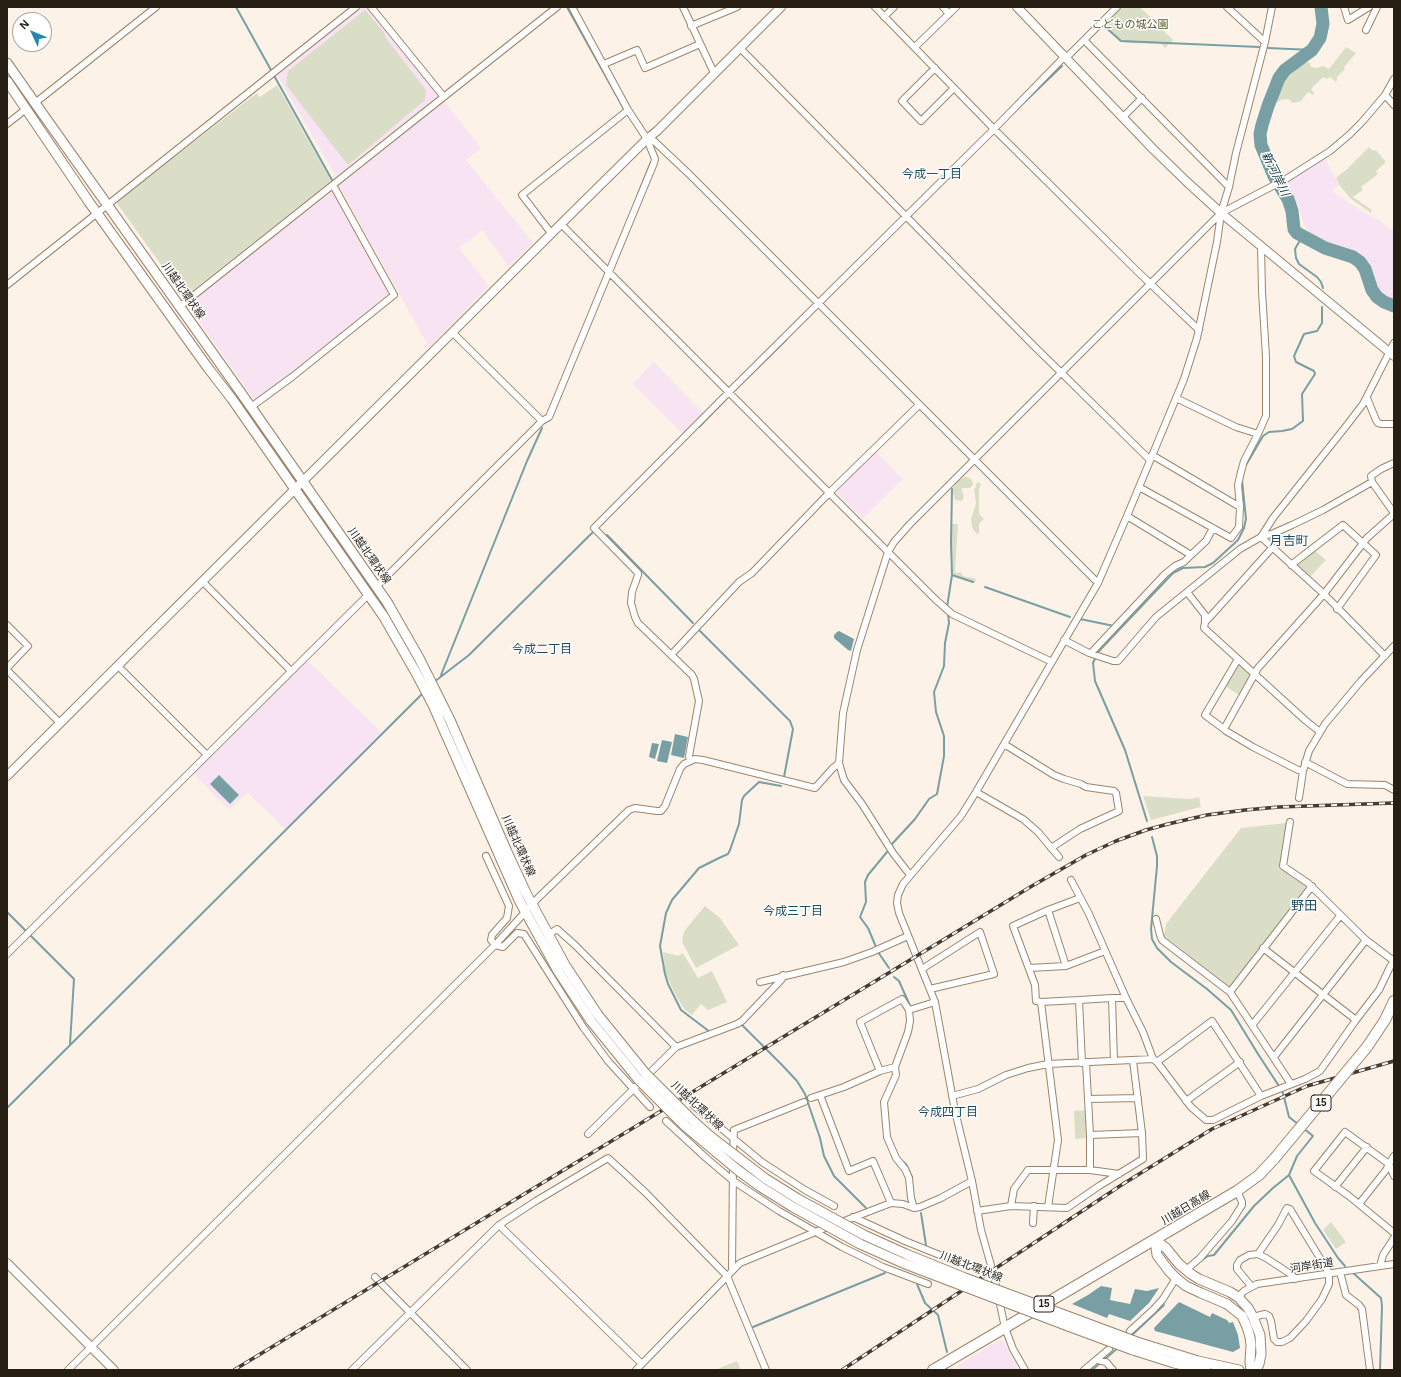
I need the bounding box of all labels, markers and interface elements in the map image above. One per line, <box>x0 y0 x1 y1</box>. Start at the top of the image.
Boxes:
north arrow <box>12 12 52 52</box>
text: N <box>17 17 31 31</box>
park label: こどもの城公園 <box>1092 18 1168 32</box>
water label: 新河岸川 <box>1258 149 1292 199</box>
district label: 今成一丁目 <box>902 168 962 182</box>
street label: 川越北環状線 <box>159 260 207 322</box>
street label: 川越北環状線 <box>345 525 393 587</box>
district label: 月吉町 <box>1270 533 1308 549</box>
district label: 今成二丁目 <box>512 643 572 657</box>
street label: 川越北環状線 <box>499 813 537 879</box>
district label: 野田 <box>1291 898 1317 914</box>
district label: 今成三丁目 <box>763 905 823 919</box>
street label: 川越北環状線 <box>668 1079 726 1133</box>
road number: 15 <box>1311 1095 1331 1111</box>
district label: 今成四丁目 <box>918 1106 978 1120</box>
street label: 川越日高線 <box>1159 1188 1213 1228</box>
street label: 川越北環状線 <box>938 1249 1004 1285</box>
street label: 河岸街道 <box>1289 1256 1335 1276</box>
road number: 15 <box>1034 1296 1054 1312</box>

